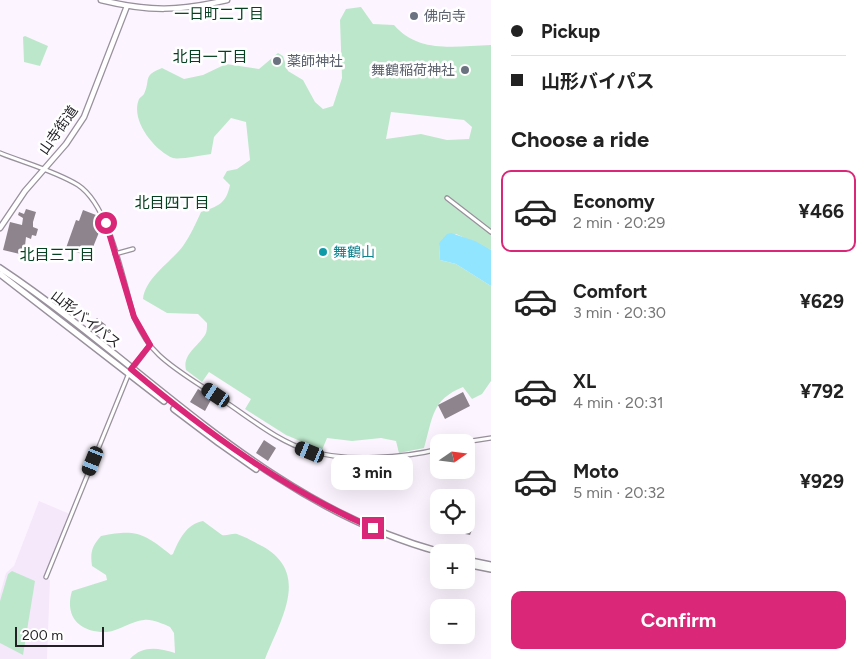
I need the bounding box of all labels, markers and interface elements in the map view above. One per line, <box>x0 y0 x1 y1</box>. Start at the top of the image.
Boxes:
district label: 一日町二丁目 <box>174 5 264 23</box>
place label: 佛向寺 <box>424 8 466 25</box>
marker: 佛向寺 <box>408 10 420 22</box>
text: Pickup <box>541 20 600 43</box>
district label: 北目一丁目 <box>172 48 248 66</box>
place label: 薬師神社 <box>287 53 343 70</box>
marker: 薬師神社 <box>271 55 283 67</box>
place label: 舞鶴稲荷神社 <box>371 62 455 79</box>
marker: 舞鶴稲荷神社 <box>459 64 471 76</box>
text: 山形バイパス <box>541 70 655 93</box>
street label: 山寺街道 <box>35 102 81 158</box>
text: Choose a ride <box>511 126 649 153</box>
icon: car <box>513 189 558 234</box>
text: Economy <box>573 190 655 213</box>
district label: 北目四丁目 <box>134 194 210 212</box>
text: ¥466 <box>799 200 844 223</box>
route start <box>95 212 117 234</box>
text: 2 min · 20:29 <box>573 213 665 232</box>
place label: 舞鶴山 <box>333 244 375 261</box>
district label: 北目三丁目 <box>19 246 95 264</box>
marker: 舞鶴山 <box>317 246 329 258</box>
icon: car <box>513 279 558 324</box>
text: Comfort <box>573 280 648 303</box>
street label: 山形バイパス <box>47 287 124 352</box>
text: ¥629 <box>800 290 844 313</box>
text: 3 min · 20:30 <box>573 303 666 322</box>
icon: car <box>513 369 558 414</box>
text: XL <box>573 370 596 393</box>
car <box>199 380 232 410</box>
text: ¥792 <box>800 380 844 403</box>
text: 4 min · 20:31 <box>573 393 664 412</box>
north arrow <box>430 434 475 479</box>
map controls <box>430 434 475 644</box>
car <box>293 439 326 465</box>
car <box>80 444 105 478</box>
callout: 3 min <box>332 456 414 490</box>
icon: car <box>513 459 558 504</box>
text: Moto <box>573 460 619 483</box>
text: 3 min <box>352 463 392 482</box>
text: ¥929 <box>800 470 844 493</box>
text: 5 min · 20:32 <box>573 483 665 502</box>
button: locate <box>430 489 475 534</box>
route end <box>362 517 384 539</box>
button: + <box>430 544 475 589</box>
button: Confirm <box>511 591 846 649</box>
button: − <box>430 599 475 644</box>
scale bar <box>15 624 104 647</box>
text: 200 m <box>22 627 63 644</box>

